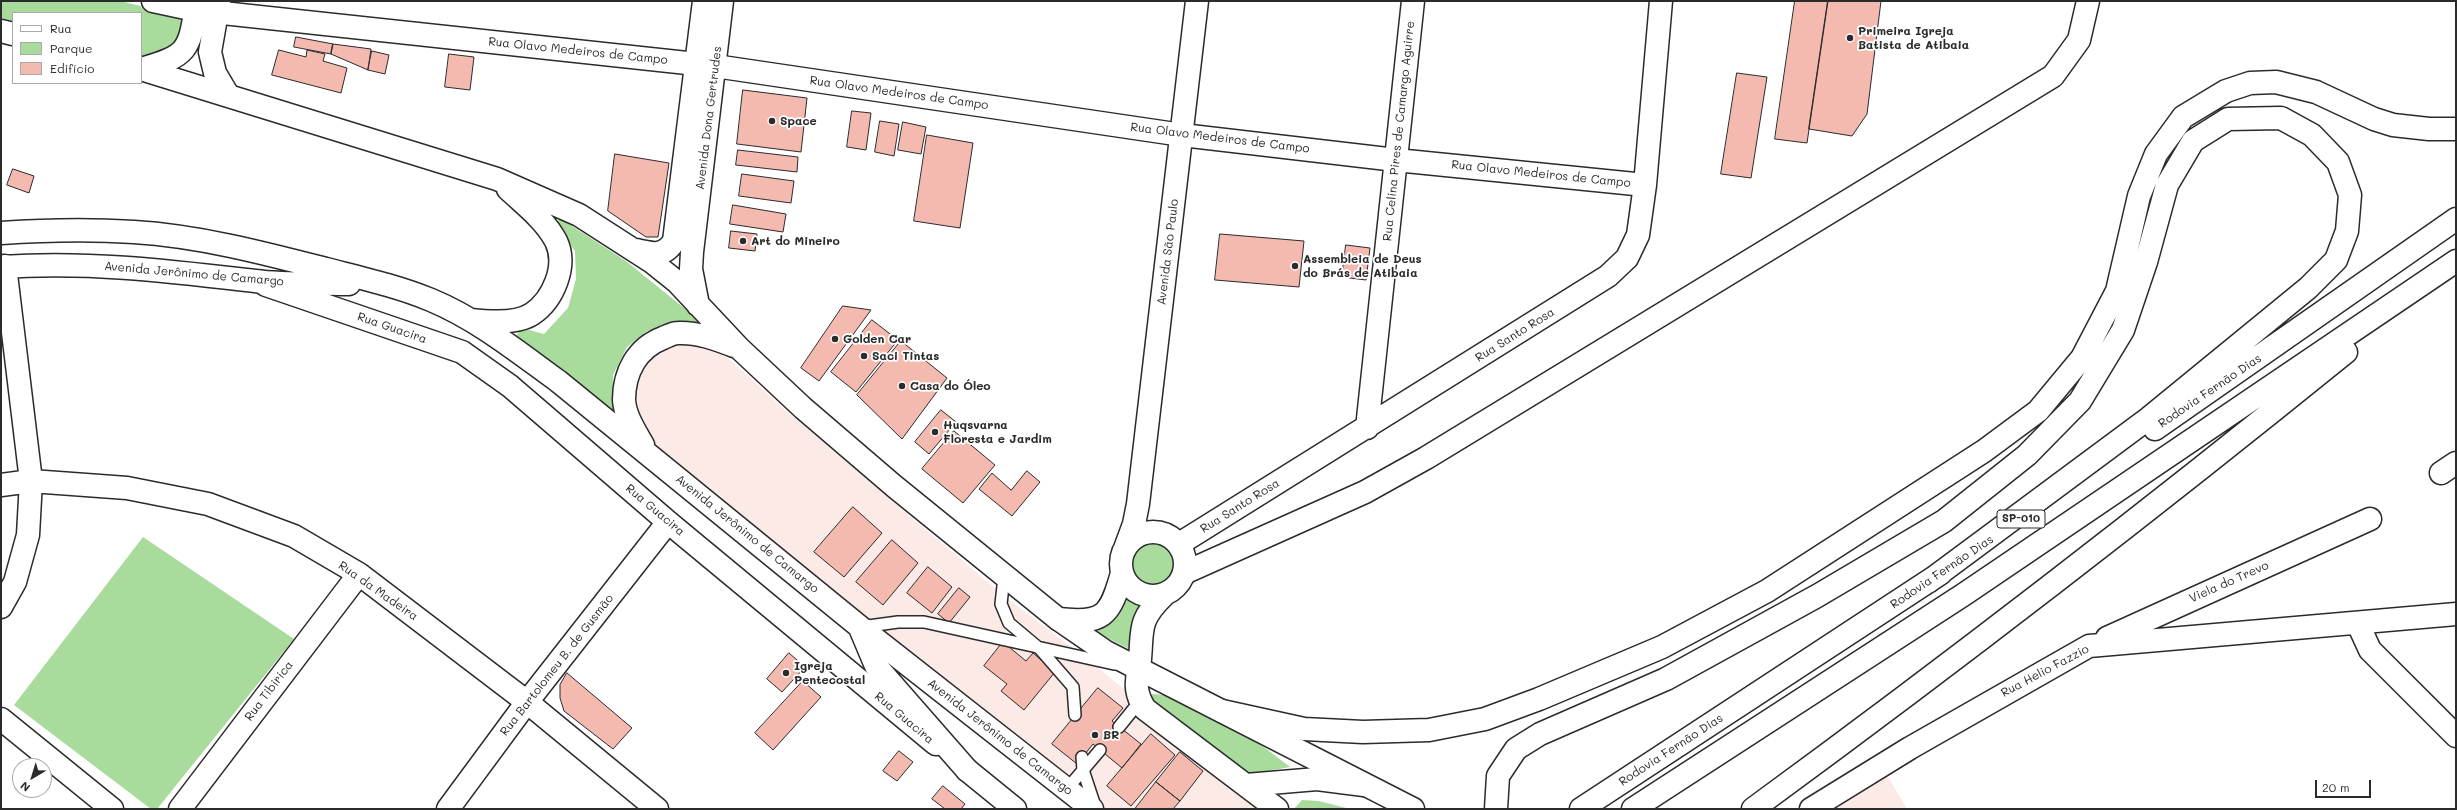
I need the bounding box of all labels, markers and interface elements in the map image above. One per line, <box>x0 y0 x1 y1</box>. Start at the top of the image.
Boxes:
legend <box>12 12 142 84</box>
text: Rua <box>50 20 72 36</box>
street label: Rua Celina Pires de Camargo Aguirre <box>1380 20 1418 242</box>
place label: Primeira Igreja Batista de Atibaia <box>1858 24 1969 52</box>
marker: Primeira Igreja Batista de Atibaia <box>1845 33 1855 43</box>
street label: Rua Olavo Medeiros de Campo <box>488 34 668 68</box>
text: Parque <box>50 40 93 56</box>
street label: Avenida Dona Gertrudes <box>693 45 725 191</box>
text: Edifício <box>50 60 94 76</box>
street label: Rua Olavo Medeiros de Campo <box>809 73 989 113</box>
place label: Space <box>780 114 817 128</box>
marker: Space <box>767 116 777 126</box>
street label: Rua Olavo Medeiros de Campo <box>1130 120 1310 156</box>
street label: Rua Olavo Medeiros de Campo <box>1451 157 1631 191</box>
street label: Avenida São Paulo <box>1154 198 1182 306</box>
place label: Art do Mineiro <box>751 234 840 248</box>
marker: Art do Mineiro <box>738 236 748 246</box>
place label: Assembleia de Deus do Brás de Atibaia <box>1303 252 1422 280</box>
street label: Avenida Jerônimo de Camargo <box>104 259 284 289</box>
marker: Assembleia de Deus do Brás de Atibaia <box>1290 261 1300 271</box>
street label: Rua Santo Rosa <box>1473 305 1557 365</box>
street label: Rua Guacira <box>355 309 429 347</box>
place label: Golden Car <box>843 332 911 346</box>
marker: Golden Car <box>830 334 840 344</box>
place label: Saci Tintas <box>872 349 939 363</box>
marker: Saci Tintas <box>859 351 869 361</box>
street label: Rodovia Fernão Dias <box>2156 351 2264 431</box>
place label: Casa do Óleo <box>910 379 991 393</box>
marker: Casa do Óleo <box>897 381 907 391</box>
place label: Huqsvarna Floresta e Jardim <box>943 418 1052 446</box>
marker: Huqsvarna Floresta e Jardim <box>930 427 940 437</box>
street label: Avenida Jerônimo de Camargo <box>672 472 822 596</box>
street label: Rua Santo Rosa <box>1198 476 1282 536</box>
street label: Rua Guacira <box>623 481 687 539</box>
road number: SP-010 <box>1997 510 2045 528</box>
street label: Rodovia Fernão Dias <box>1888 532 1996 612</box>
street label: Rua da Madeira <box>335 558 421 624</box>
street label: Viela do Trevo <box>2187 558 2271 606</box>
street label: Rua Bartolomeu B. de Gusmão <box>497 591 617 739</box>
street label: Rua Helio Fazzio <box>1999 642 2091 700</box>
street label: Rua Tibirica <box>242 658 296 724</box>
place label: Igreja Pentecostal <box>794 659 865 687</box>
marker: Igreja Pentecostal <box>781 668 791 678</box>
street label: Avenida Jerônimo de Camargo <box>925 676 1075 798</box>
street label: Rua Guacira <box>872 689 936 747</box>
street label: Rodovia Fernão Dias <box>1616 711 1726 789</box>
place label: BR <box>1103 728 1119 742</box>
marker: BR <box>1090 730 1100 740</box>
north arrow <box>12 758 52 798</box>
scale bar <box>2317 772 2373 798</box>
text: N <box>17 779 33 796</box>
text: 20 m <box>2322 779 2350 795</box>

